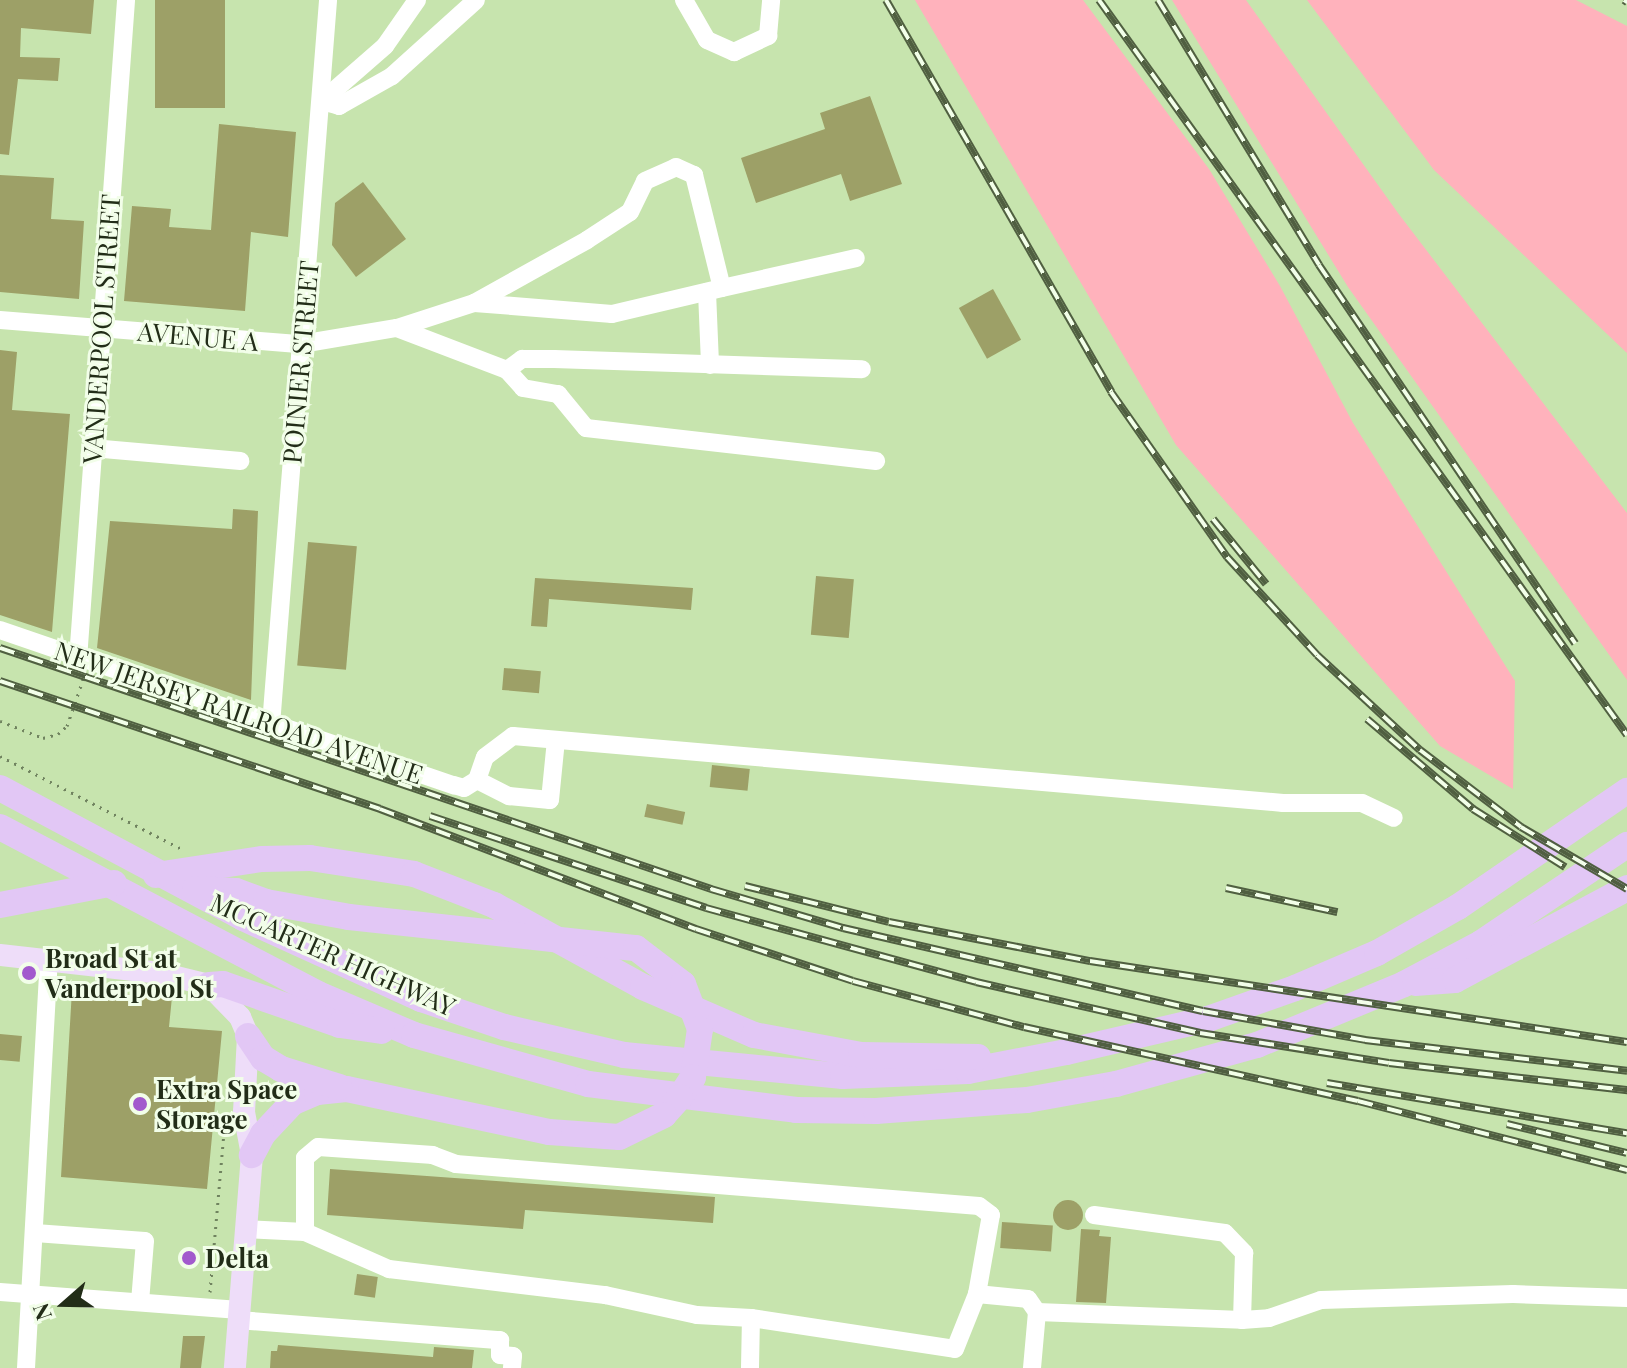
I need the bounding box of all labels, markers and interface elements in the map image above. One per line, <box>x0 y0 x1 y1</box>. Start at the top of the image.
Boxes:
street label: VANDERPOOL STREET <box>76 193 126 465</box>
street label: POINIER STREET <box>276 259 324 465</box>
street label: AVENUE A <box>136 315 260 357</box>
street label: NEW JERSEY RAILROAD AVENUE <box>50 634 428 790</box>
street label: MCCARTER HIGHWAY <box>206 886 460 1022</box>
place label: Broad St at Vanderpool St <box>45 942 214 1004</box>
marker: Broad St at Vanderpool St <box>20 964 38 982</box>
place label: Extra Space Storage <box>156 1073 297 1134</box>
marker: Extra Space Storage <box>131 1095 149 1113</box>
place label: Delta <box>205 1242 269 1274</box>
marker: Delta <box>180 1249 198 1267</box>
north arrow <box>24 1264 104 1344</box>
text: N <box>25 1300 58 1325</box>

